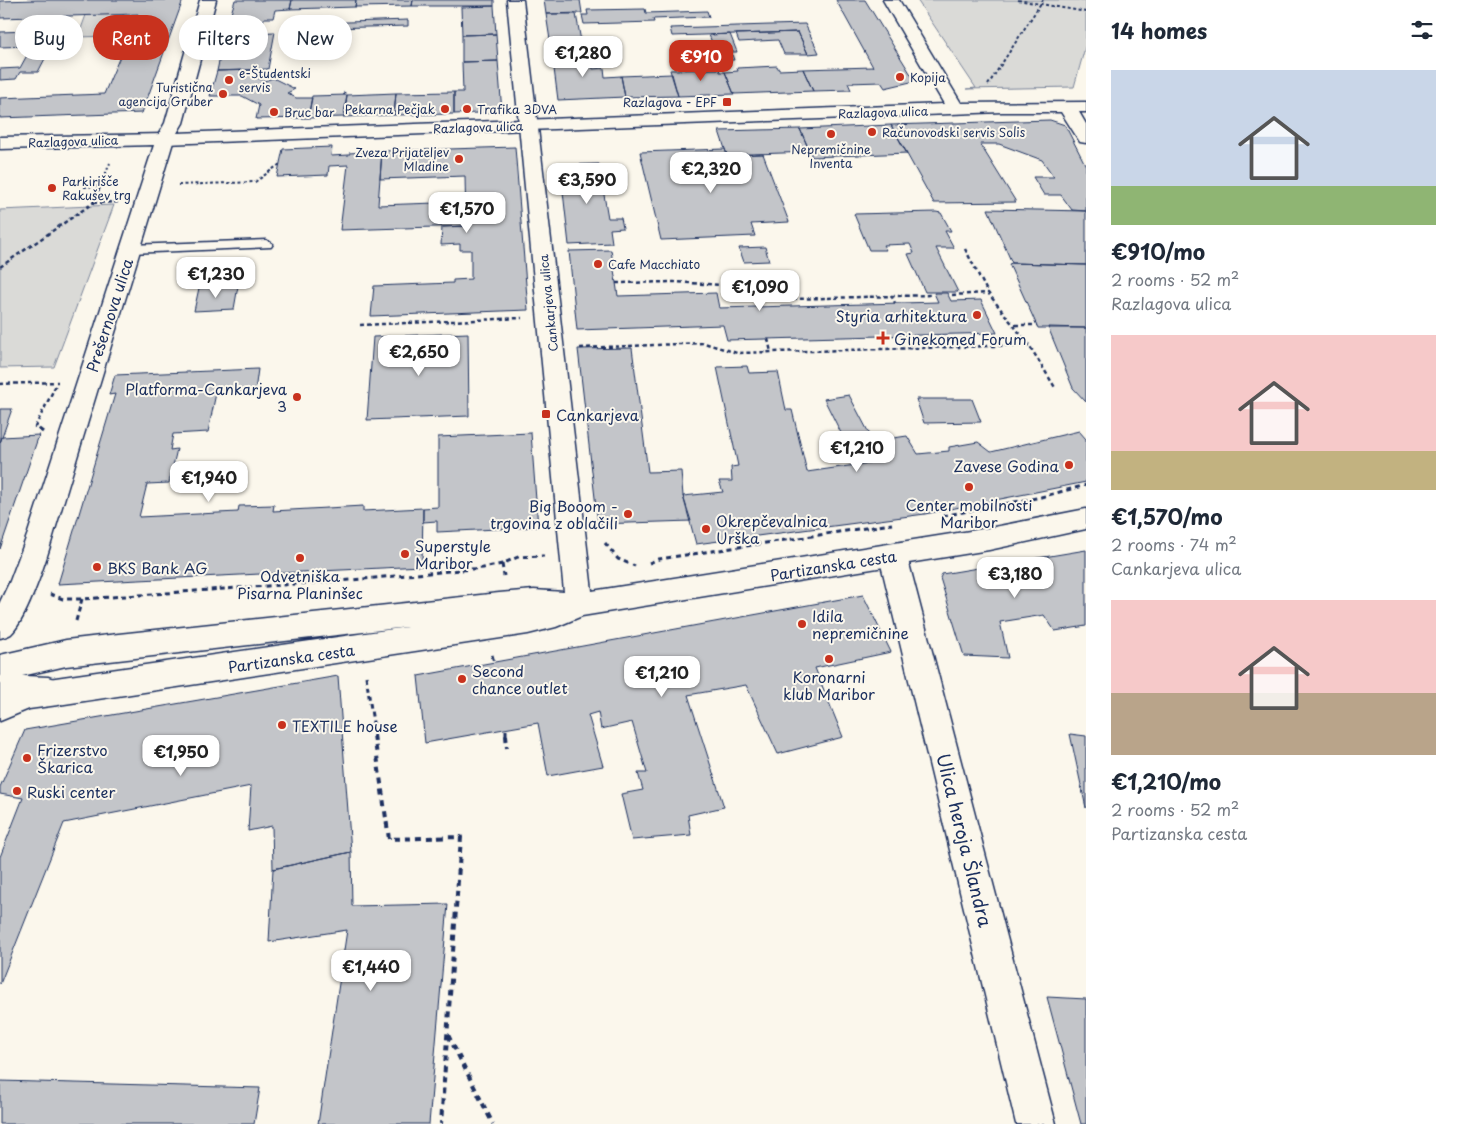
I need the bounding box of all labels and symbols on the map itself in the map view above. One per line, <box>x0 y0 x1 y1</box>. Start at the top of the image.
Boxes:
pin: €1,280 <box>542 36 624 78</box>
pin: €910 <box>671 39 731 82</box>
place label: e-Študentski servis <box>239 64 311 96</box>
place label: Kopija <box>910 68 946 86</box>
marker: Kopija <box>894 71 906 83</box>
marker: e-Študentski servis <box>223 74 235 86</box>
place label: Turistična agencija Gruber <box>118 78 214 110</box>
marker: Turistična agencija Gruber <box>217 88 229 100</box>
place label: Razlagova - EPF <box>623 93 717 111</box>
marker: Razlagova - EPF <box>721 96 733 108</box>
place label: Pekarna Pečjak <box>345 100 435 118</box>
place label: Trafika 3DVA <box>477 100 557 118</box>
street label: Razlagova ulica <box>838 101 929 123</box>
place label: Bruc bar <box>284 103 335 121</box>
marker: Pekarna Pečjak <box>439 103 451 115</box>
marker: Trafika 3DVA <box>461 103 473 115</box>
marker: Bruc bar <box>268 106 280 118</box>
street label: Razlagova ulica <box>433 116 524 138</box>
place label: Računovodski servis Solis <box>882 123 1026 141</box>
marker: Računovodski servis Solis <box>866 126 878 138</box>
marker: Nepremičnine Inventa <box>825 128 837 140</box>
street label: Razlagova ulica <box>28 130 119 152</box>
place label: Nepremičnine Inventa <box>791 140 871 172</box>
place label: Zveza Prijateljev Mladine <box>355 143 449 175</box>
pin: €2,320 <box>670 152 752 194</box>
marker: Zveza Prijateljev Mladine <box>453 153 465 165</box>
pin: €3,590 <box>546 162 628 205</box>
place label: Parkirišče Rakušev trg <box>62 172 131 204</box>
marker: Parkirišče Rakušev trg <box>46 182 58 194</box>
pin: €1,570 <box>426 192 508 234</box>
street label: Cankarjeva ulica <box>534 253 562 353</box>
street label: Prešernova ulica <box>80 255 138 375</box>
place label: Cafe Macchiato <box>608 255 700 273</box>
pin: €1,230 <box>175 256 257 299</box>
marker: Cafe Macchiato <box>592 258 604 270</box>
pin: €1,090 <box>719 270 801 312</box>
place label: Styria arhitektura <box>836 304 968 327</box>
marker: Styria arhitektura <box>971 309 983 321</box>
place label: Ginekomed Forum <box>894 327 1027 350</box>
marker: Ginekomed Forum <box>876 331 890 345</box>
pin: €2,650 <box>378 334 460 377</box>
place label: Platforma-Cankarjeva 3 <box>125 377 288 417</box>
marker: Platforma-Cankarjeva 3 <box>291 391 303 403</box>
place label: Cankarjeva <box>556 403 640 426</box>
marker: Cankarjeva <box>540 408 552 420</box>
pin: €1,210 <box>816 430 898 473</box>
place label: Zavese Godina <box>954 454 1060 477</box>
marker: Zavese Godina <box>1063 459 1075 471</box>
pin: €1,940 <box>168 460 250 503</box>
marker: Center mobilnosti Maribor <box>963 481 975 493</box>
place label: Center mobilnosti Maribor <box>906 493 1032 533</box>
place label: Big Booom - trgovina z oblačili <box>490 494 618 534</box>
marker: Big Booom - trgovina z oblačili <box>622 508 634 520</box>
place label: Okrepčevalnica Urška <box>716 509 828 549</box>
marker: Okrepčevalnica Urška <box>700 523 712 535</box>
place label: Superstyle Maribor <box>415 534 491 574</box>
street label: Partizanska cesta <box>768 544 899 586</box>
marker: Superstyle Maribor <box>399 548 411 560</box>
marker: Odvetniška Pisarna Planinšec <box>294 552 306 564</box>
place label: BKS Bank AG <box>107 556 208 579</box>
pin: €3,180 <box>974 556 1056 599</box>
marker: BKS Bank AG <box>91 561 103 573</box>
place label: Odvetniška Pisarna Planinšec <box>237 564 363 604</box>
place label: Idila nepremičnine <box>812 604 909 644</box>
marker: Idila nepremičnine <box>796 618 808 630</box>
street label: Partizanska cesta <box>226 638 357 678</box>
marker: Koronarni klub Maribor <box>823 653 835 665</box>
pin: €1,210 <box>621 656 703 698</box>
place label: Second chance outlet <box>472 659 568 699</box>
place label: Koronarni klub Maribor <box>783 665 875 705</box>
marker: Second chance outlet <box>456 673 468 685</box>
place label: TEXTILE house <box>292 714 398 737</box>
marker: TEXTILE house <box>276 719 288 731</box>
pin: €1,950 <box>140 734 222 777</box>
place label: Frizerstvo Škarica <box>37 738 108 778</box>
street label: Ulica heroja Šlandra <box>930 750 1000 930</box>
marker: Frizerstvo Škarica <box>21 752 33 764</box>
place label: Ruski center <box>27 780 116 803</box>
marker: Ruski center <box>11 785 23 797</box>
pin: €1,440 <box>330 950 412 992</box>

